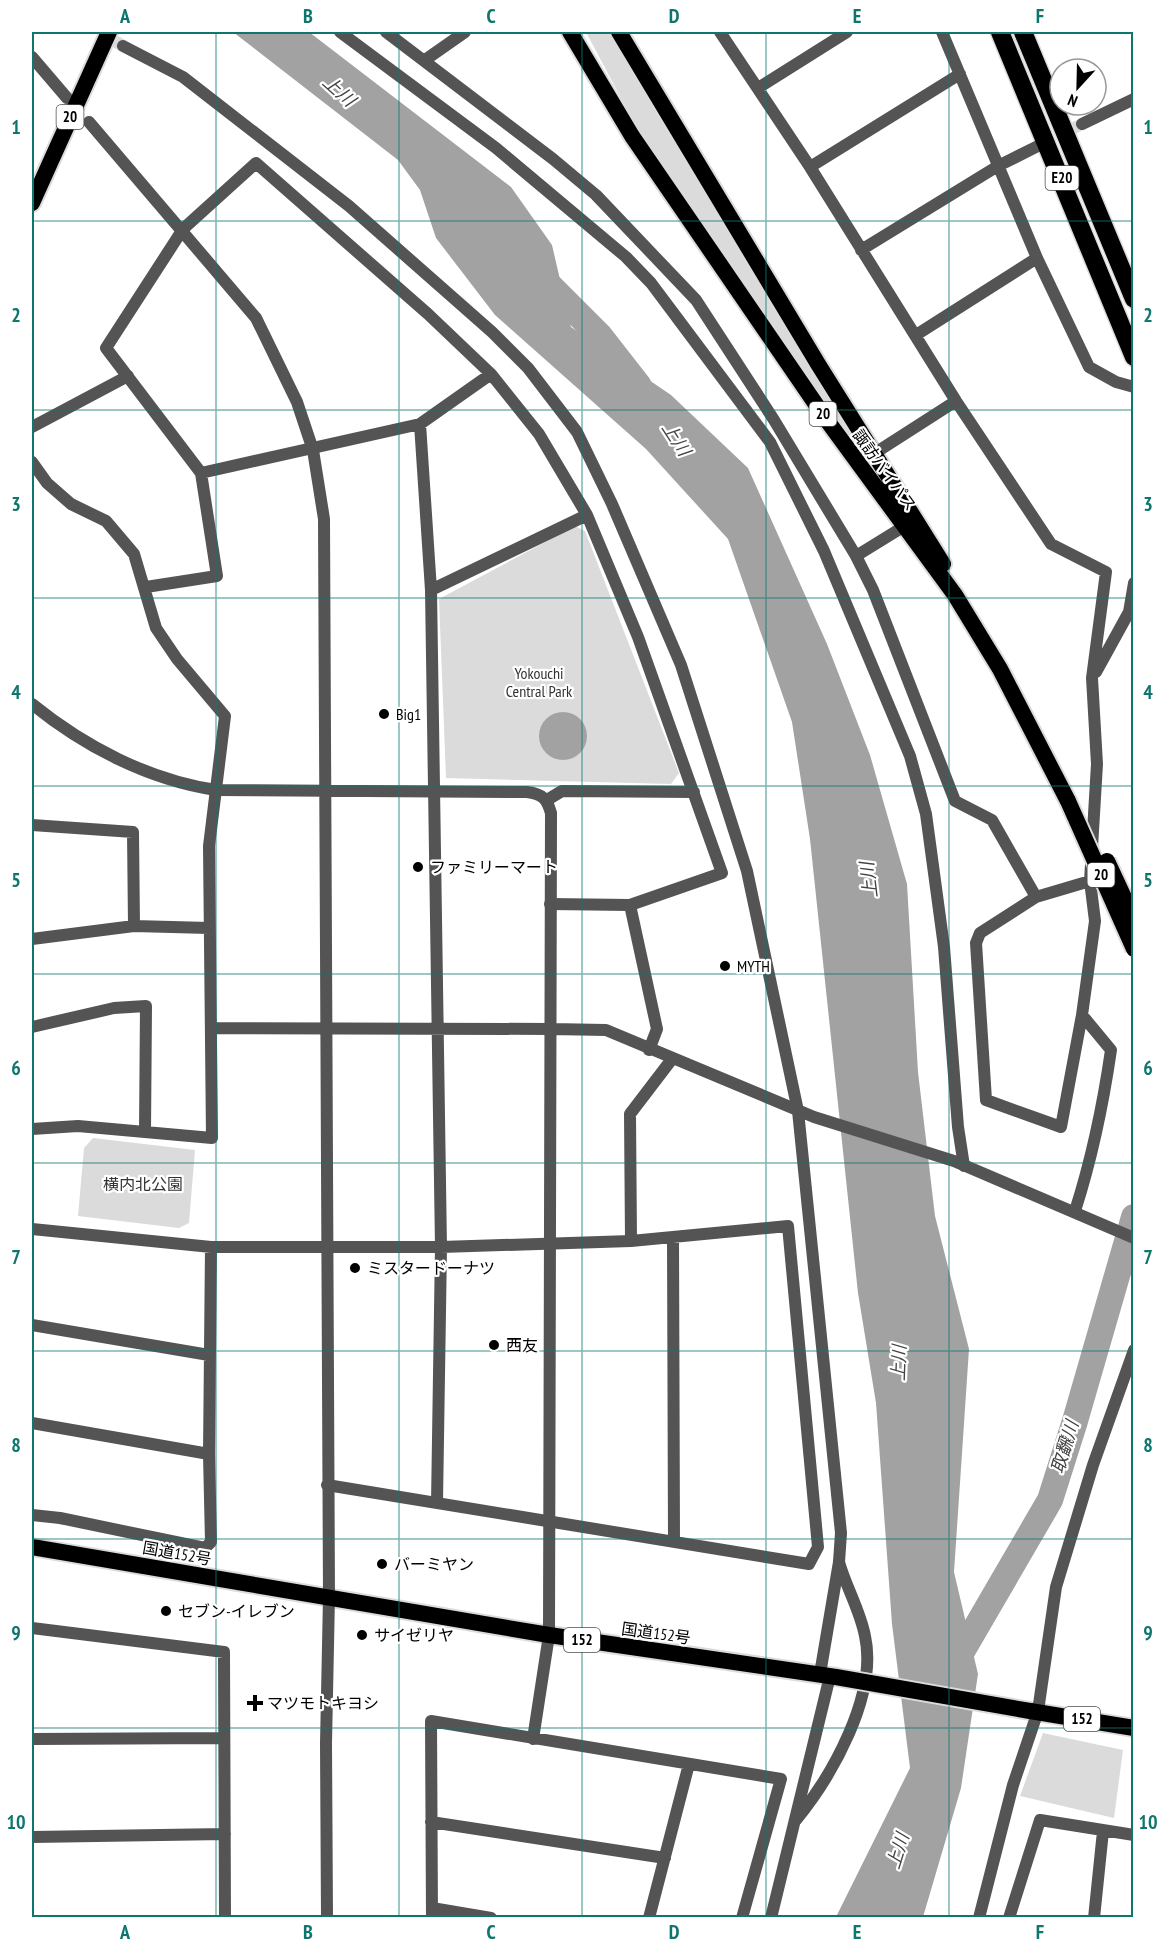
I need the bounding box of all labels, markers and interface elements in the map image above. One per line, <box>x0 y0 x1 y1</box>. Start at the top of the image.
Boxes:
text: A <box>119 3 131 29</box>
text: B <box>303 3 313 29</box>
text: C <box>486 3 496 29</box>
text: D <box>669 3 680 29</box>
text: E <box>853 3 861 29</box>
text: F <box>1036 3 1044 29</box>
north arrow <box>1048 57 1108 117</box>
water label: 上川 <box>318 70 362 113</box>
text: N <box>1065 90 1080 112</box>
road number: 20 <box>56 105 84 129</box>
text: 1 <box>11 114 21 140</box>
text: 1 <box>1143 114 1153 140</box>
road number: E20 <box>1046 166 1078 190</box>
text: 2 <box>11 302 21 328</box>
text: 2 <box>1143 302 1153 328</box>
road number: 20 <box>810 402 836 426</box>
water label: 上川 <box>657 417 697 462</box>
street label: 諏訪バイパス <box>849 425 921 515</box>
text: 3 <box>11 491 21 517</box>
text: 3 <box>1143 491 1153 517</box>
park label: Yokouchi Central Park <box>506 663 573 701</box>
text: 4 <box>11 679 21 705</box>
text: 4 <box>1143 679 1153 705</box>
place label: Big1 <box>396 704 421 724</box>
marker: Big1 <box>377 707 391 721</box>
place label: ファミリーマート <box>430 857 558 877</box>
water label: 上川 <box>855 859 882 899</box>
marker: ファミリーマート <box>411 860 425 874</box>
road number: 20 <box>1088 863 1114 887</box>
text: 5 <box>11 867 21 893</box>
text: 5 <box>1143 867 1153 893</box>
place label: MYTH <box>737 956 770 976</box>
marker: MYTH <box>718 959 732 973</box>
text: 6 <box>11 1055 21 1081</box>
text: 6 <box>1143 1055 1153 1081</box>
park label: 横内北公園 <box>103 1174 183 1194</box>
text: 7 <box>11 1244 21 1270</box>
text: 7 <box>1143 1244 1153 1270</box>
place label: ミスタードーナツ <box>367 1258 495 1278</box>
marker: ミスタードーナツ <box>348 1261 362 1275</box>
place label: 西友 <box>506 1335 538 1355</box>
marker: 西友 <box>487 1338 501 1352</box>
water label: 上川 <box>886 1343 911 1381</box>
water label: 取飜川 <box>1046 1416 1084 1476</box>
text: 8 <box>11 1432 21 1458</box>
text: 8 <box>1143 1432 1153 1458</box>
street label: 国道152号 <box>141 1537 213 1569</box>
place label: バーミヤン <box>394 1554 474 1574</box>
marker: バーミヤン <box>375 1557 389 1571</box>
place label: セブン-イレブン <box>178 1601 295 1621</box>
marker: セブン-イレブン <box>159 1604 173 1618</box>
street label: 国道152号 <box>620 1618 692 1648</box>
text: 9 <box>11 1620 21 1646</box>
text: 9 <box>1143 1620 1153 1646</box>
place label: サイゼリヤ <box>374 1625 454 1645</box>
marker: サイゼリヤ <box>355 1628 369 1642</box>
road number: 152 <box>564 1628 600 1652</box>
place label: マツモトキヨシ <box>267 1693 379 1713</box>
marker: マツモトキヨシ <box>248 1696 262 1710</box>
road number: 152 <box>1064 1707 1100 1731</box>
text: 10 <box>6 1809 26 1835</box>
text: 10 <box>1138 1809 1158 1835</box>
water label: 上川 <box>881 1828 914 1871</box>
text: A <box>119 1919 131 1945</box>
text: B <box>303 1919 313 1945</box>
text: C <box>486 1919 496 1945</box>
text: D <box>669 1919 680 1945</box>
text: E <box>853 1919 861 1945</box>
text: F <box>1036 1919 1044 1945</box>

